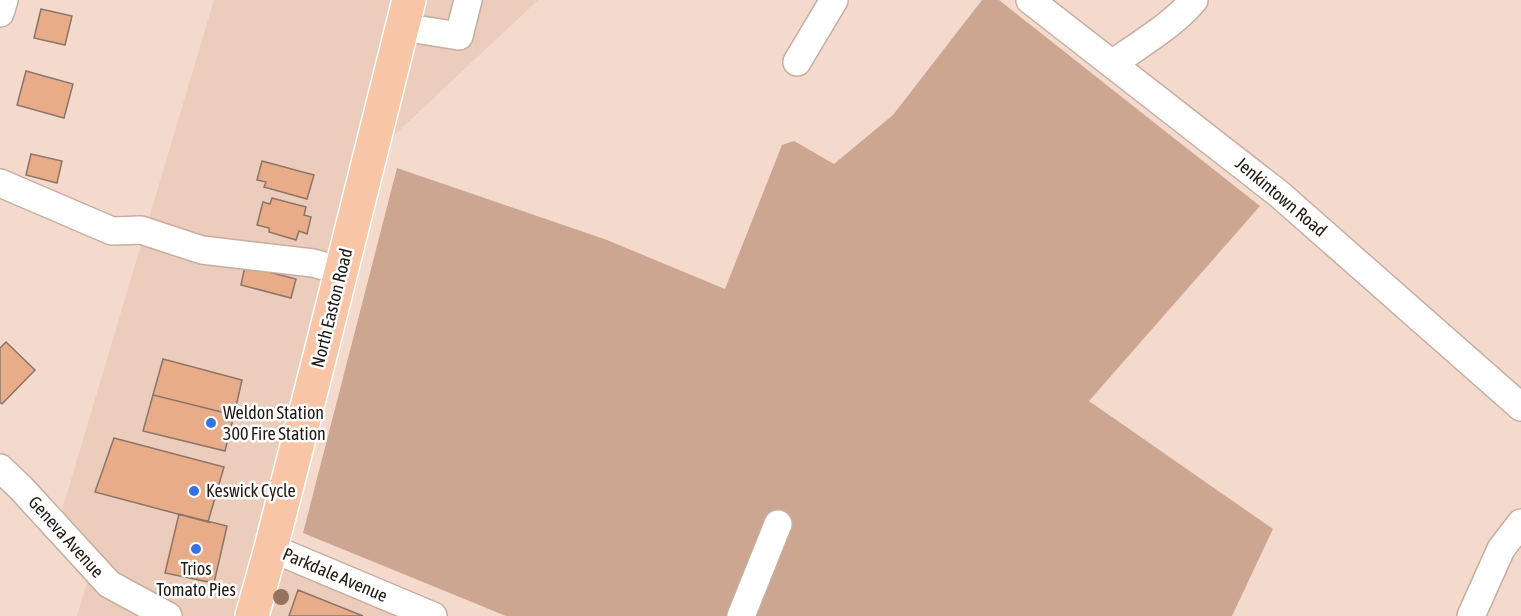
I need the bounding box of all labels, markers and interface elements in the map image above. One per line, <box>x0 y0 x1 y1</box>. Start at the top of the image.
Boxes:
street label: Jenkintown Road <box>1231 152 1331 241</box>
street label: North Easton Road <box>307 246 356 370</box>
place label: Weldon Station 300 Fire Station <box>223 402 326 444</box>
marker: Weldon Station 300 Fire Station <box>204 416 218 430</box>
place label: Keswick Cycle <box>206 480 296 501</box>
marker: Keswick Cycle <box>187 484 201 498</box>
street label: Geneva Avenue <box>24 492 108 582</box>
marker: Trios Tomato Pies <box>189 542 203 556</box>
street label: Parkdale Avenue <box>280 543 391 606</box>
place label: Trios Tomato Pies <box>156 558 236 600</box>

